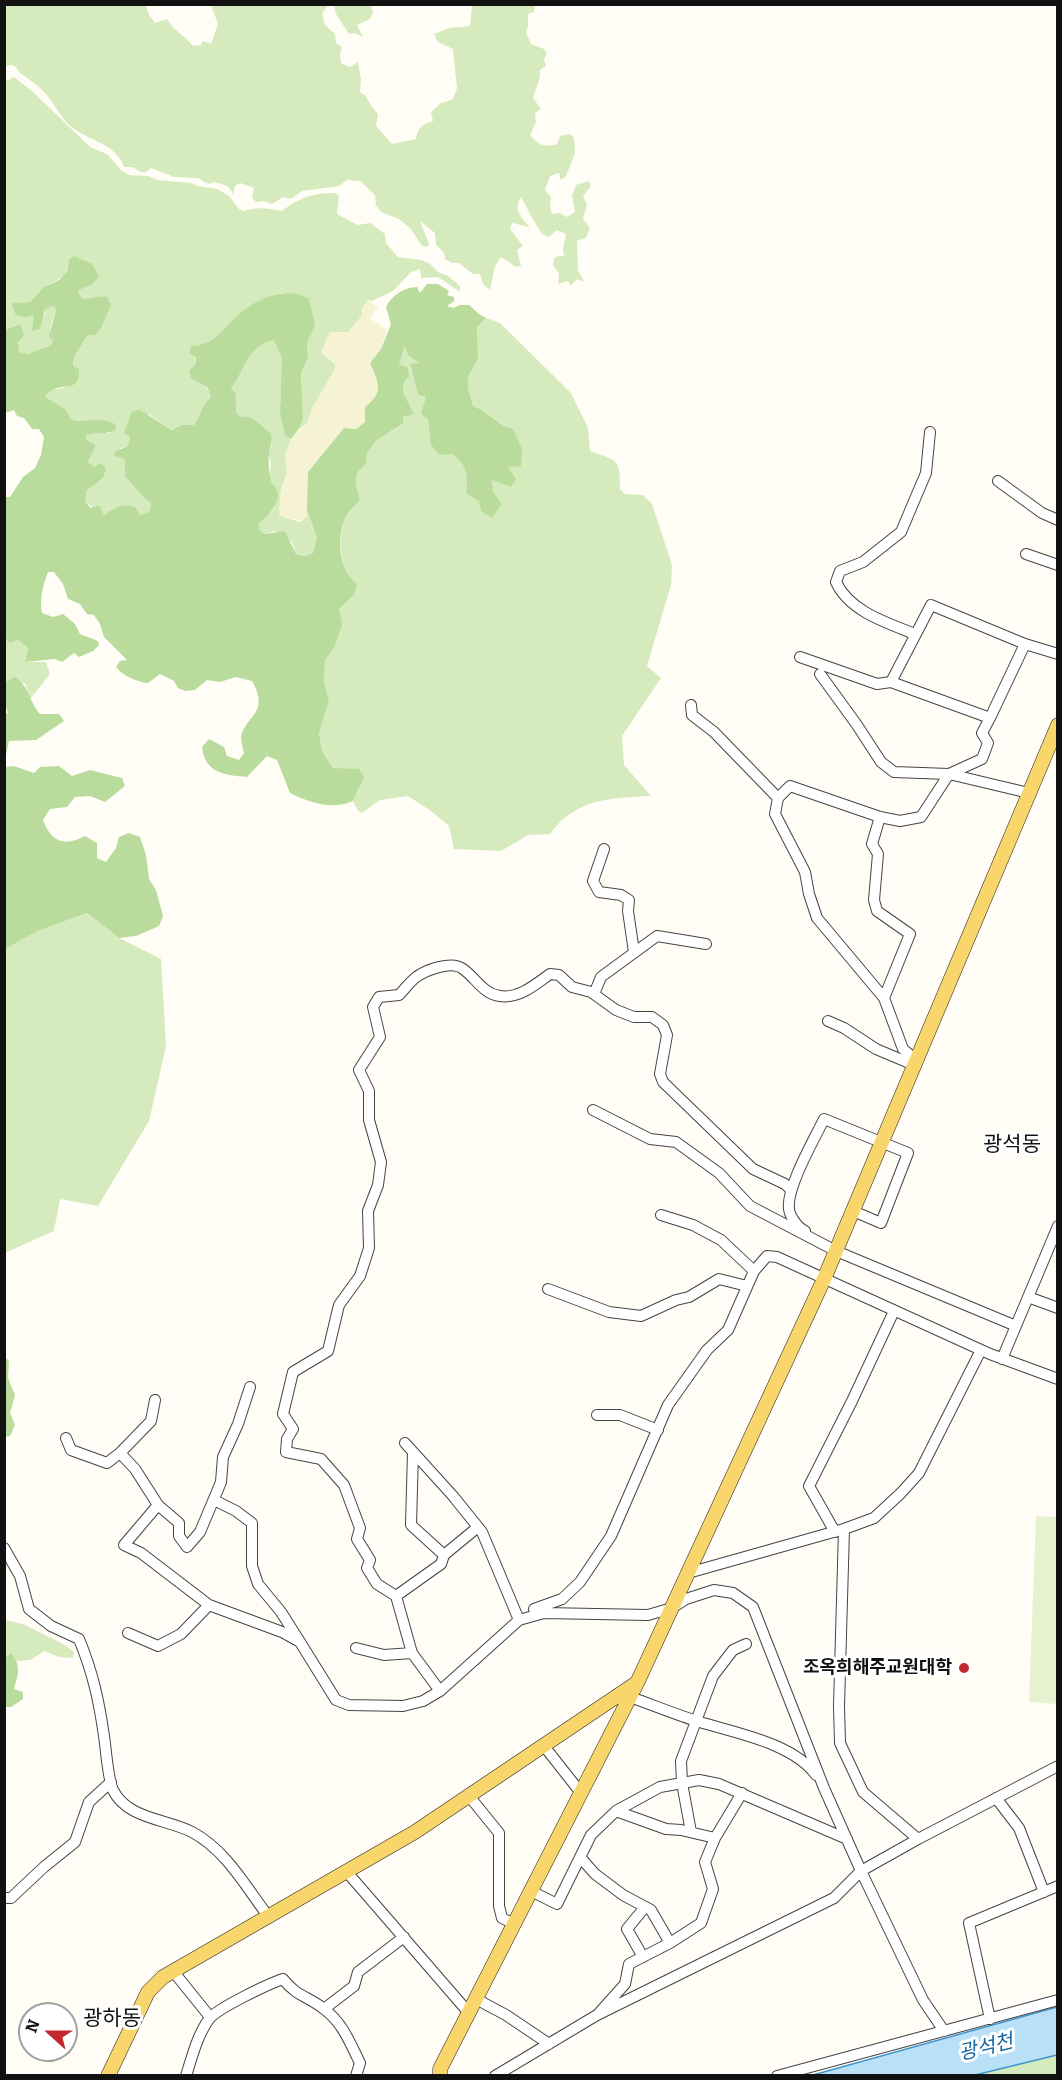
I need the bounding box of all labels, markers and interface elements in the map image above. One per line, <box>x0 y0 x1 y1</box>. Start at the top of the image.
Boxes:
district label: 광석동 <box>983 1132 1041 1158</box>
place label: 조옥희해주교원대학 <box>803 1657 952 1679</box>
marker: 조옥희해주교원대학 <box>957 1661 971 1675</box>
north arrow <box>18 2002 78 2062</box>
district label: 광하동 <box>83 2006 141 2032</box>
text: N <box>22 2017 44 2035</box>
water label: 광석천 <box>956 2030 1016 2066</box>

